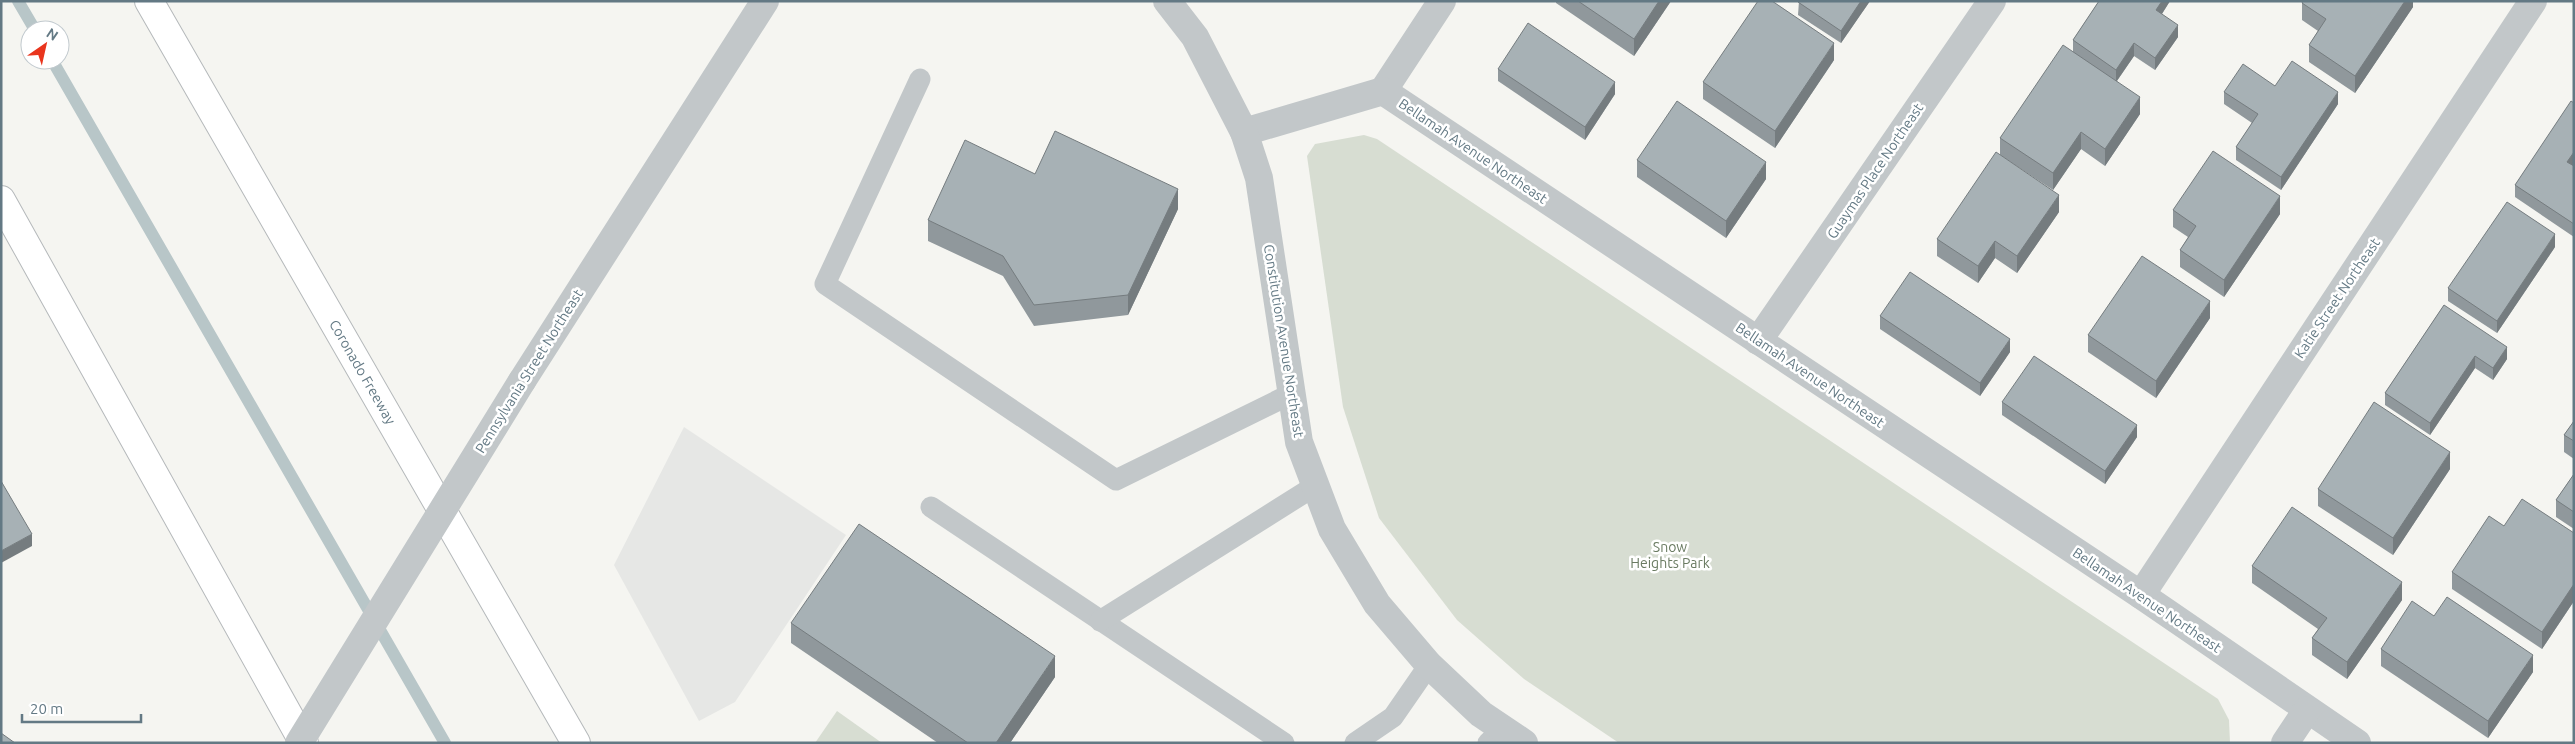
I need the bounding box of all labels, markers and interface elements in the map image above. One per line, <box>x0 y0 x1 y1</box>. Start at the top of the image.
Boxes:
north arrow <box>20 20 70 70</box>
text: N <box>43 25 61 44</box>
street label: Bellamah Avenue Northeast <box>1396 95 1551 207</box>
street label: Guaymas Place Northeast <box>1824 100 1927 242</box>
street label: Katie Street Northeast <box>2291 235 2383 361</box>
street label: Constitution Avenue Northeast <box>1261 243 1307 439</box>
street label: Pennsylvania Street Northeast <box>472 286 586 456</box>
street label: Coronado Freeway <box>326 317 399 427</box>
street label: Bellamah Avenue Northeast <box>1733 319 1888 431</box>
park label: Snow Heights Park <box>1630 539 1710 571</box>
street label: Bellamah Avenue Northeast <box>2070 544 2225 656</box>
scale bar <box>22 692 141 724</box>
text: 20 m <box>30 700 63 717</box>

